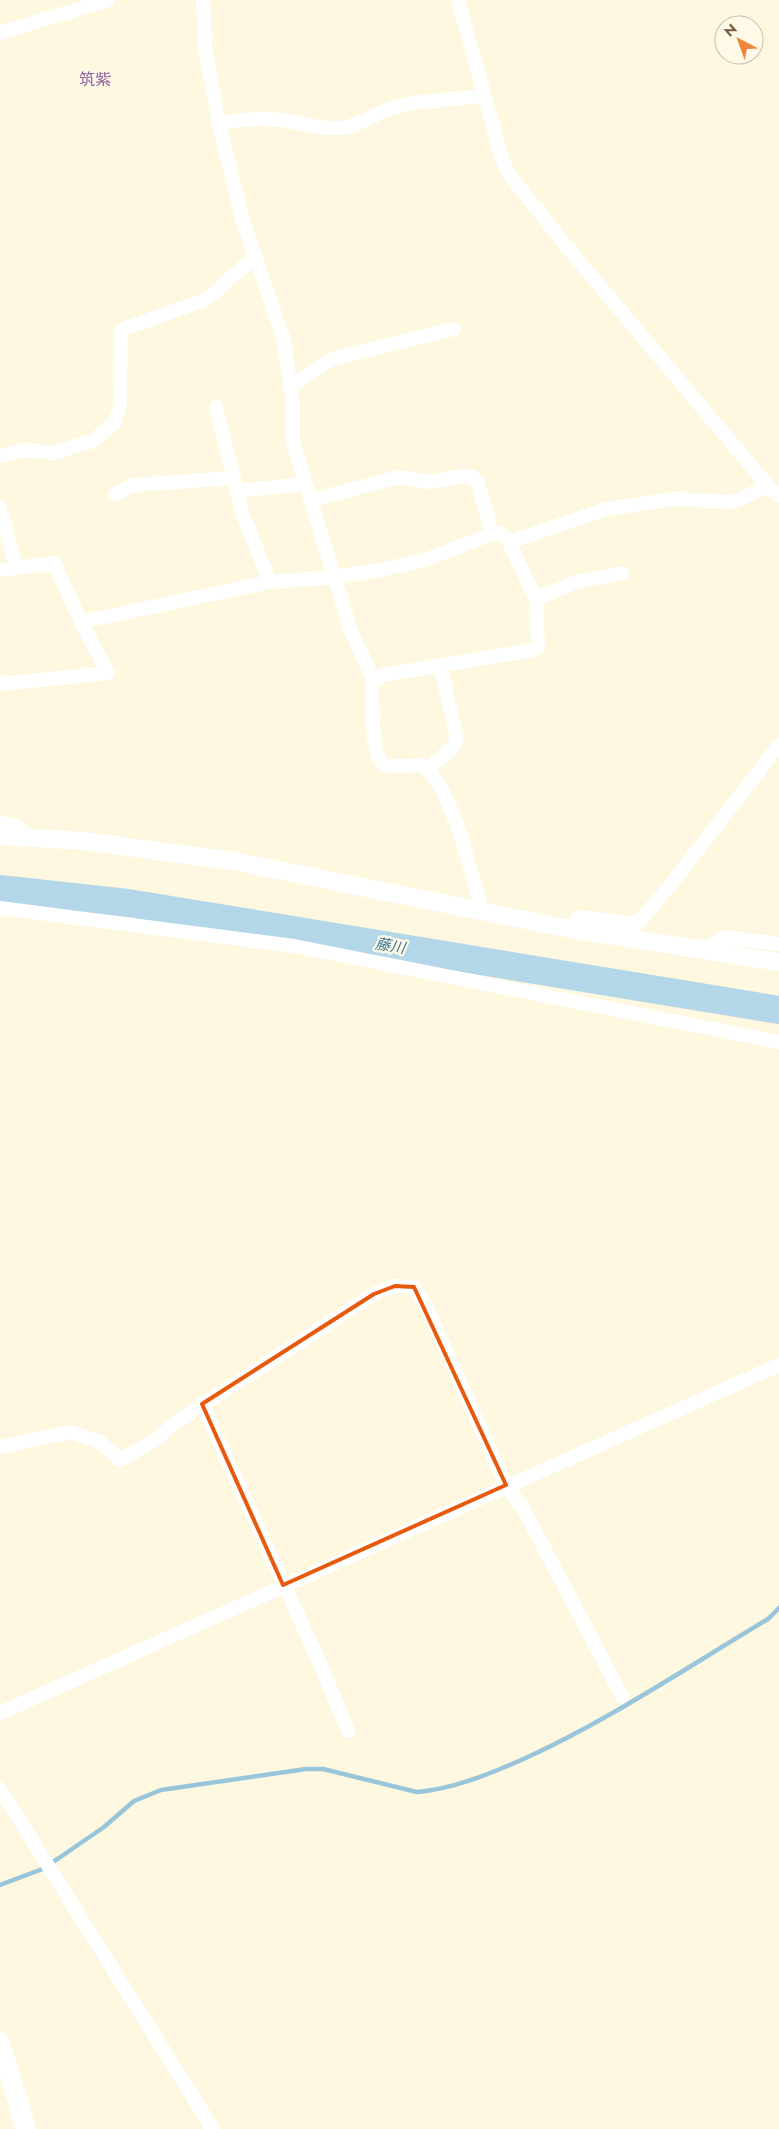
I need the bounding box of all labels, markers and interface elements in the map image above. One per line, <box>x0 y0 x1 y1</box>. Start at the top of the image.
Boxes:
north arrow <box>714 15 764 65</box>
text: N <box>720 19 741 41</box>
district label: 筑紫 <box>79 68 111 91</box>
water label: 藤川 <box>373 933 409 960</box>

